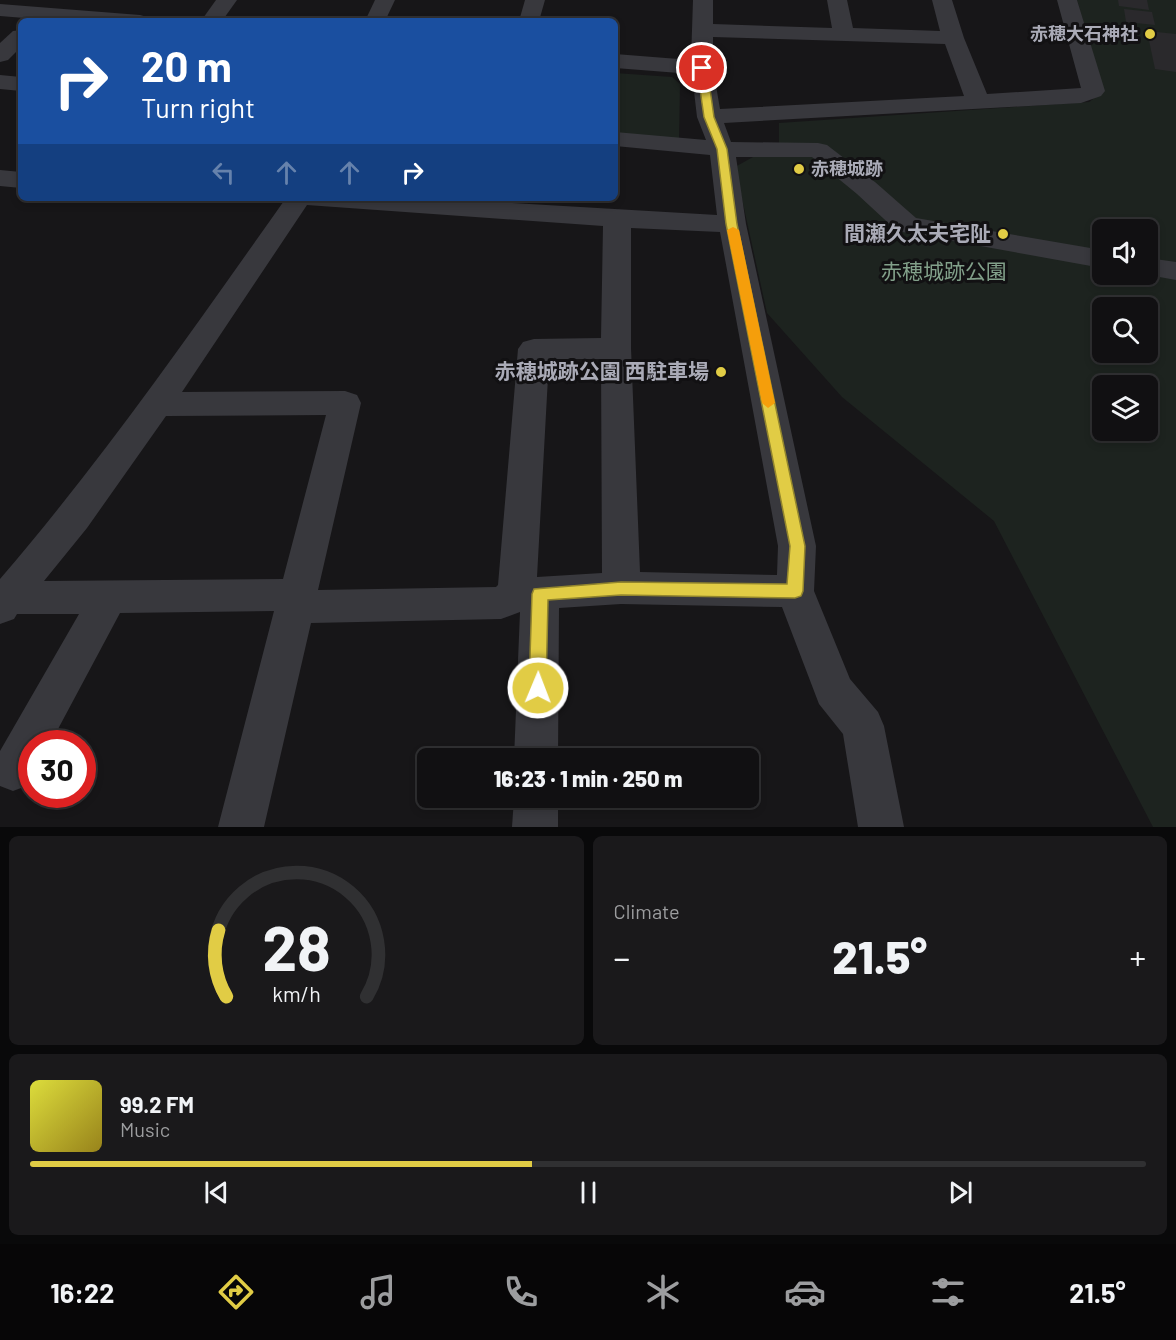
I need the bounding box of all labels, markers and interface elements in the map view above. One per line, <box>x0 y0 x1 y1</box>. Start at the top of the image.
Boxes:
place label: 赤穂大石神社 <box>1030 22 1138 44</box>
marker: 赤穂大石神社 <box>1143 27 1157 41</box>
text: 20 m <box>141 40 232 90</box>
icon: right <box>42 42 120 120</box>
pin <box>676 42 727 93</box>
icon: arrive <box>685 51 718 84</box>
text: Turn right <box>141 91 255 123</box>
icon: left <box>207 156 240 189</box>
icon: ahead <box>270 156 303 189</box>
icon: ahead <box>333 156 366 189</box>
icon: right <box>396 156 429 189</box>
place label: 赤穂城跡 <box>811 157 883 179</box>
marker: 赤穂城跡 <box>792 162 806 176</box>
map controls <box>1092 219 1158 441</box>
button: sound <box>1092 219 1158 285</box>
place label: 間瀬久太夫宅阯 <box>844 220 991 245</box>
marker: 間瀬久太夫宅阯 <box>996 227 1010 241</box>
park label: 赤穂城跡公園 <box>881 258 1007 283</box>
button: search <box>1092 297 1158 363</box>
place label: 赤穂城跡公園 西駐車場 <box>495 358 709 383</box>
marker: 赤穂城跡公園 西駐車場 <box>714 365 728 379</box>
button: layers <box>1092 375 1158 441</box>
position arrow <box>506 656 570 720</box>
speed limit sign: 30 <box>18 730 96 808</box>
text: 16:23 · 1 min · 250 m <box>494 765 682 791</box>
text: Climate <box>614 899 680 923</box>
text: 28 <box>262 909 331 983</box>
text: 21.5° <box>832 929 927 983</box>
text: − <box>614 937 630 977</box>
text: + <box>1130 937 1146 977</box>
text: km/h <box>272 982 321 1007</box>
text: 99.2 FM <box>120 1091 194 1117</box>
text: Music <box>120 1117 170 1141</box>
icon: previous <box>200 1176 233 1209</box>
icon: pause <box>572 1176 605 1209</box>
icon: next <box>944 1176 977 1209</box>
icon: directions <box>215 1271 257 1313</box>
icon: music <box>357 1271 399 1313</box>
icon: phone <box>500 1271 542 1313</box>
icon: climate <box>642 1271 684 1313</box>
icon: car <box>784 1271 826 1313</box>
icon: filters <box>927 1271 969 1313</box>
text: 16:22 <box>50 1276 114 1308</box>
text: 21.5° <box>1069 1276 1126 1308</box>

